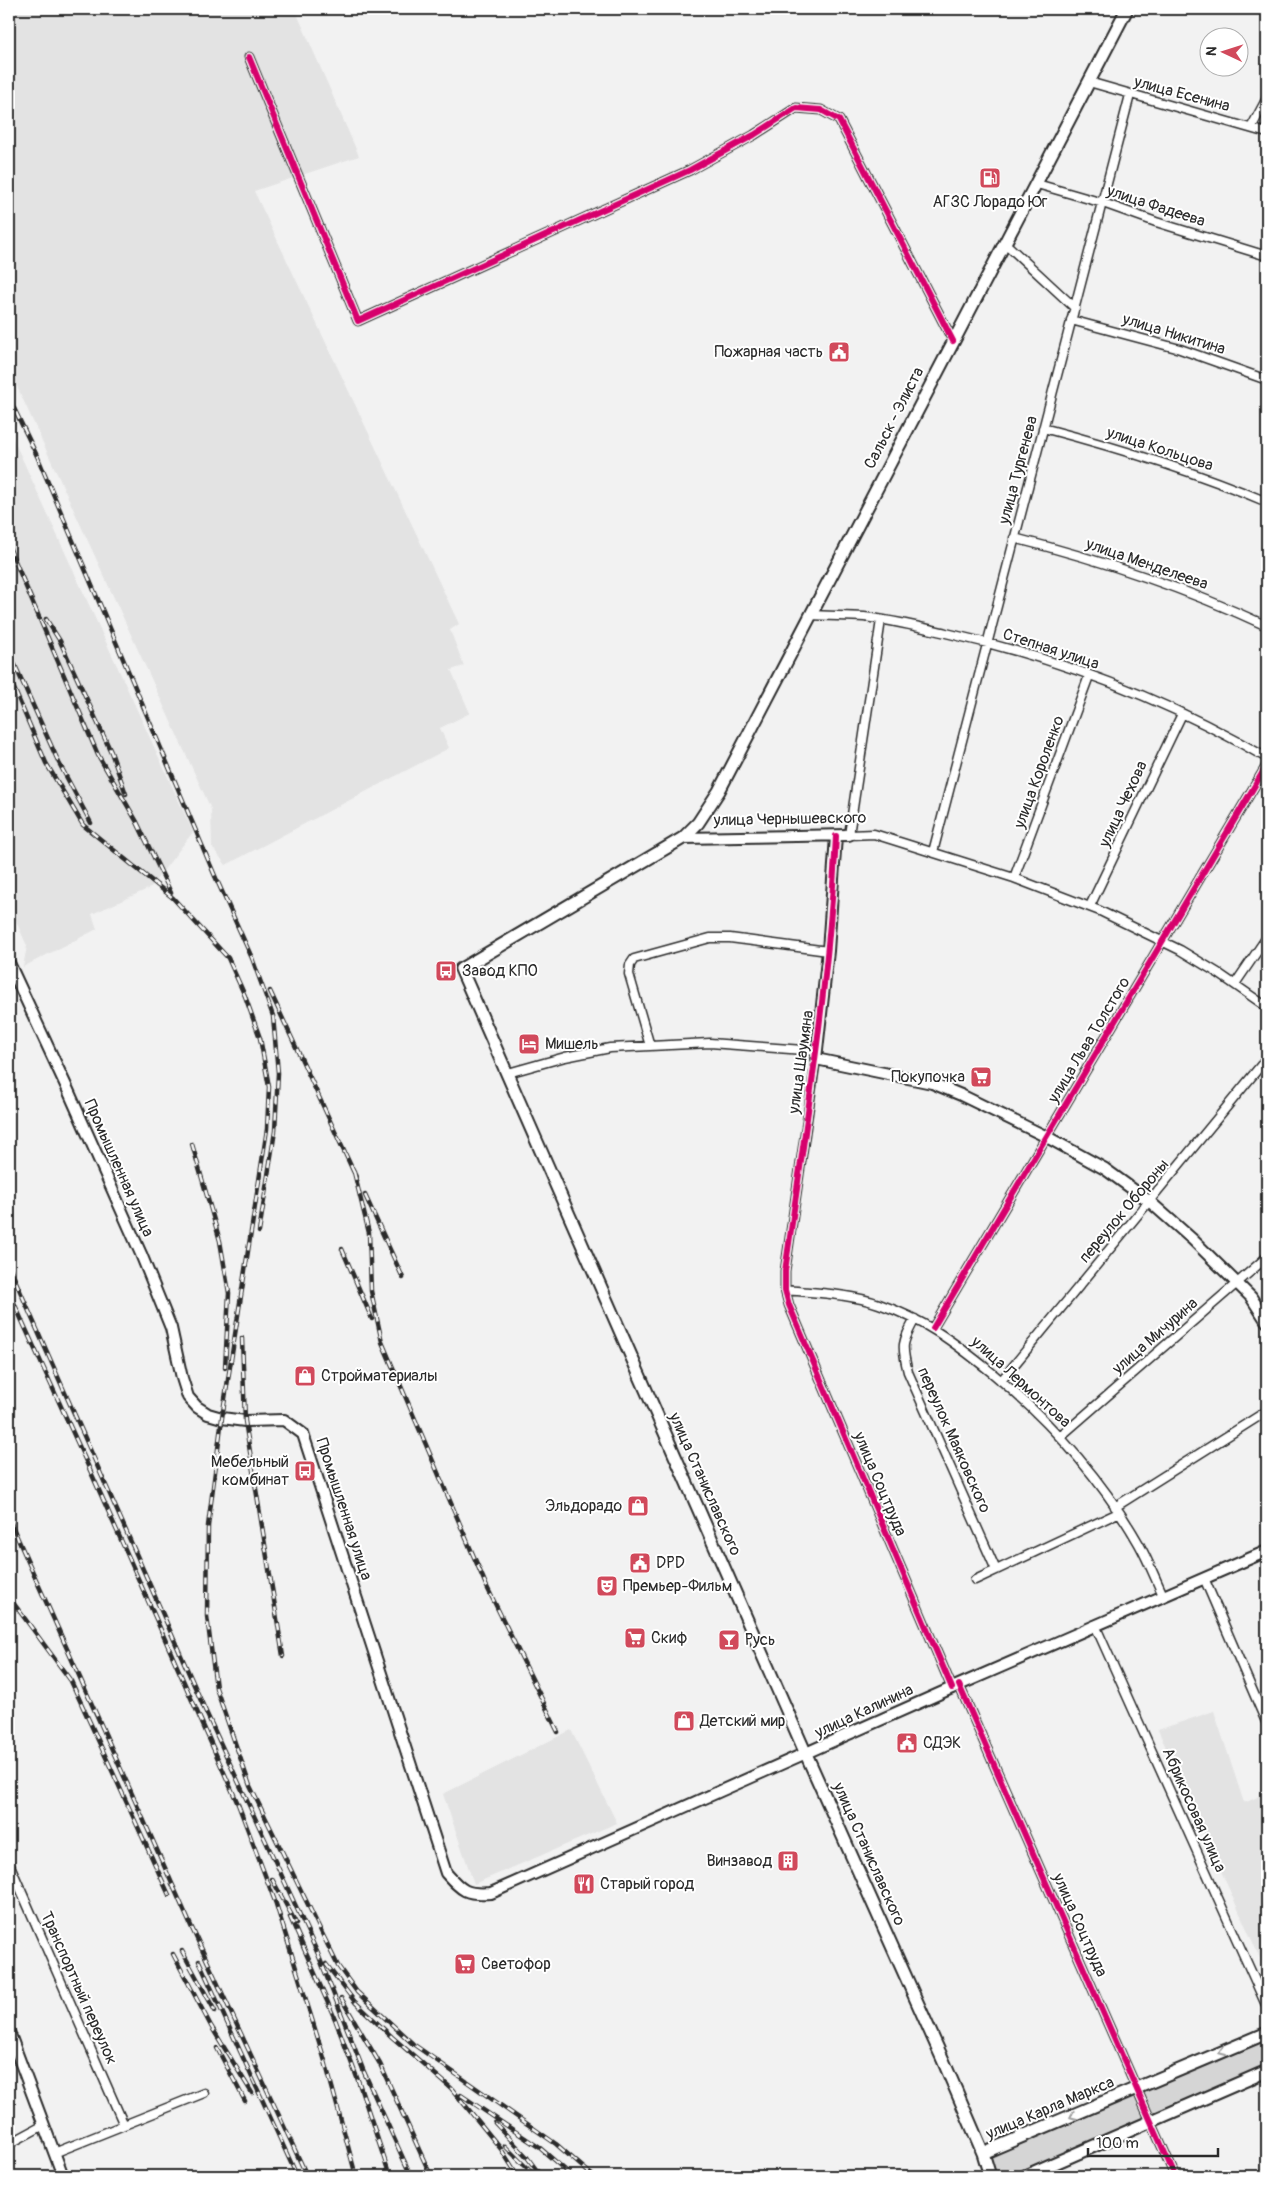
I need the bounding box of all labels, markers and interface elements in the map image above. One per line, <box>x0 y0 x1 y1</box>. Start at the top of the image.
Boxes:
north arrow <box>1198 28 1248 78</box>
text: N <box>1203 46 1220 56</box>
street label: улица Есенина <box>1131 71 1232 116</box>
fuel station icon: АГЗС Лорадо Юг <box>978 166 1002 190</box>
street label: улица Фадеева <box>1103 180 1208 231</box>
place label: АГЗС Лорадо Юг <box>932 192 1048 212</box>
street label: улица Никитина <box>1119 309 1228 359</box>
public building icon: Пожарная часть <box>827 340 851 364</box>
place label: Пожарная часть <box>714 342 823 362</box>
street label: Сальск - Элиста <box>860 364 928 472</box>
street label: улица Тургенева <box>994 414 1042 527</box>
street label: улица Кольцова <box>1103 422 1216 476</box>
street label: улица Менделеева <box>1082 533 1211 594</box>
street label: Степная улица <box>1000 624 1102 674</box>
street label: улица Короленко <box>1009 713 1069 832</box>
street label: улица Чехова <box>1094 758 1152 851</box>
street label: улица Чернышевского <box>712 808 867 830</box>
bus stop icon: Завод КПО <box>434 959 458 983</box>
place label: Завод КПО <box>462 961 538 981</box>
street label: улица Льва Толстого <box>1043 973 1135 1107</box>
street label: улица Шаумяна <box>784 1009 818 1116</box>
hotel icon: Мишель <box>517 1032 541 1056</box>
place label: Мишель <box>545 1034 599 1054</box>
supermarket icon: Покупочка <box>969 1065 993 1089</box>
place label: Покупочка <box>891 1067 965 1087</box>
street label: Промышленная улица <box>80 1096 158 1240</box>
street label: переулок Обороны <box>1075 1155 1173 1267</box>
street label: улица Мичурина <box>1107 1293 1202 1379</box>
street label: улица Лермонтова <box>966 1331 1075 1432</box>
shop icon: Стройматериалы <box>293 1364 317 1388</box>
street label: переулок Маяковского <box>913 1364 995 1516</box>
place label: Стройматериалы <box>321 1366 437 1386</box>
street label: улица Станиславского <box>664 1408 746 1559</box>
street label: улица Соцтруда <box>849 1428 911 1539</box>
street label: Промышленная улица <box>312 1435 376 1583</box>
place label: Мебельный комбинат <box>211 1452 289 1490</box>
bus stop icon: Мебельный комбинат <box>293 1459 317 1483</box>
shop icon: Эльдорадо <box>626 1494 650 1518</box>
place label: Эльдорадо <box>545 1496 622 1516</box>
public building icon: DPD <box>628 1551 652 1575</box>
place label: DPD <box>656 1553 685 1573</box>
theatre icon: Премьер-Фильм <box>595 1574 619 1598</box>
place label: Премьер-Фильм <box>623 1576 732 1596</box>
supermarket icon: Скиф <box>623 1626 647 1650</box>
place label: Скиф <box>651 1628 688 1648</box>
bar icon: Русь <box>717 1628 741 1652</box>
place label: Русь <box>745 1630 775 1650</box>
street label: улица Калинина <box>811 1680 916 1743</box>
shop icon: Детский мир <box>672 1709 696 1733</box>
place label: Детский мир <box>699 1711 785 1731</box>
public building icon: СДЭК <box>895 1731 919 1755</box>
place label: СДЭК <box>923 1733 961 1753</box>
street label: Абрикосовая улица <box>1158 1745 1230 1875</box>
street label: улица Станиславского <box>828 1778 910 1929</box>
building icon: Винзавод <box>776 1849 800 1873</box>
place label: Винзавод <box>707 1851 772 1871</box>
street label: улица Соцтруда <box>1048 1869 1112 1980</box>
restaurant icon: Старый город <box>572 1872 596 1896</box>
place label: Старый город <box>600 1874 695 1894</box>
street label: Транспортный переулок <box>36 1908 122 2068</box>
supermarket icon: Светофор <box>453 1952 477 1976</box>
place label: Светофор <box>481 1954 551 1974</box>
one-way arrow <box>1219 2046 1227 2056</box>
street label: улица Карла Маркса <box>982 2072 1117 2144</box>
one-way arrow <box>1069 2109 1078 2120</box>
scale bar <box>1088 2125 1218 2157</box>
text: 100 m <box>1096 2134 1139 2153</box>

